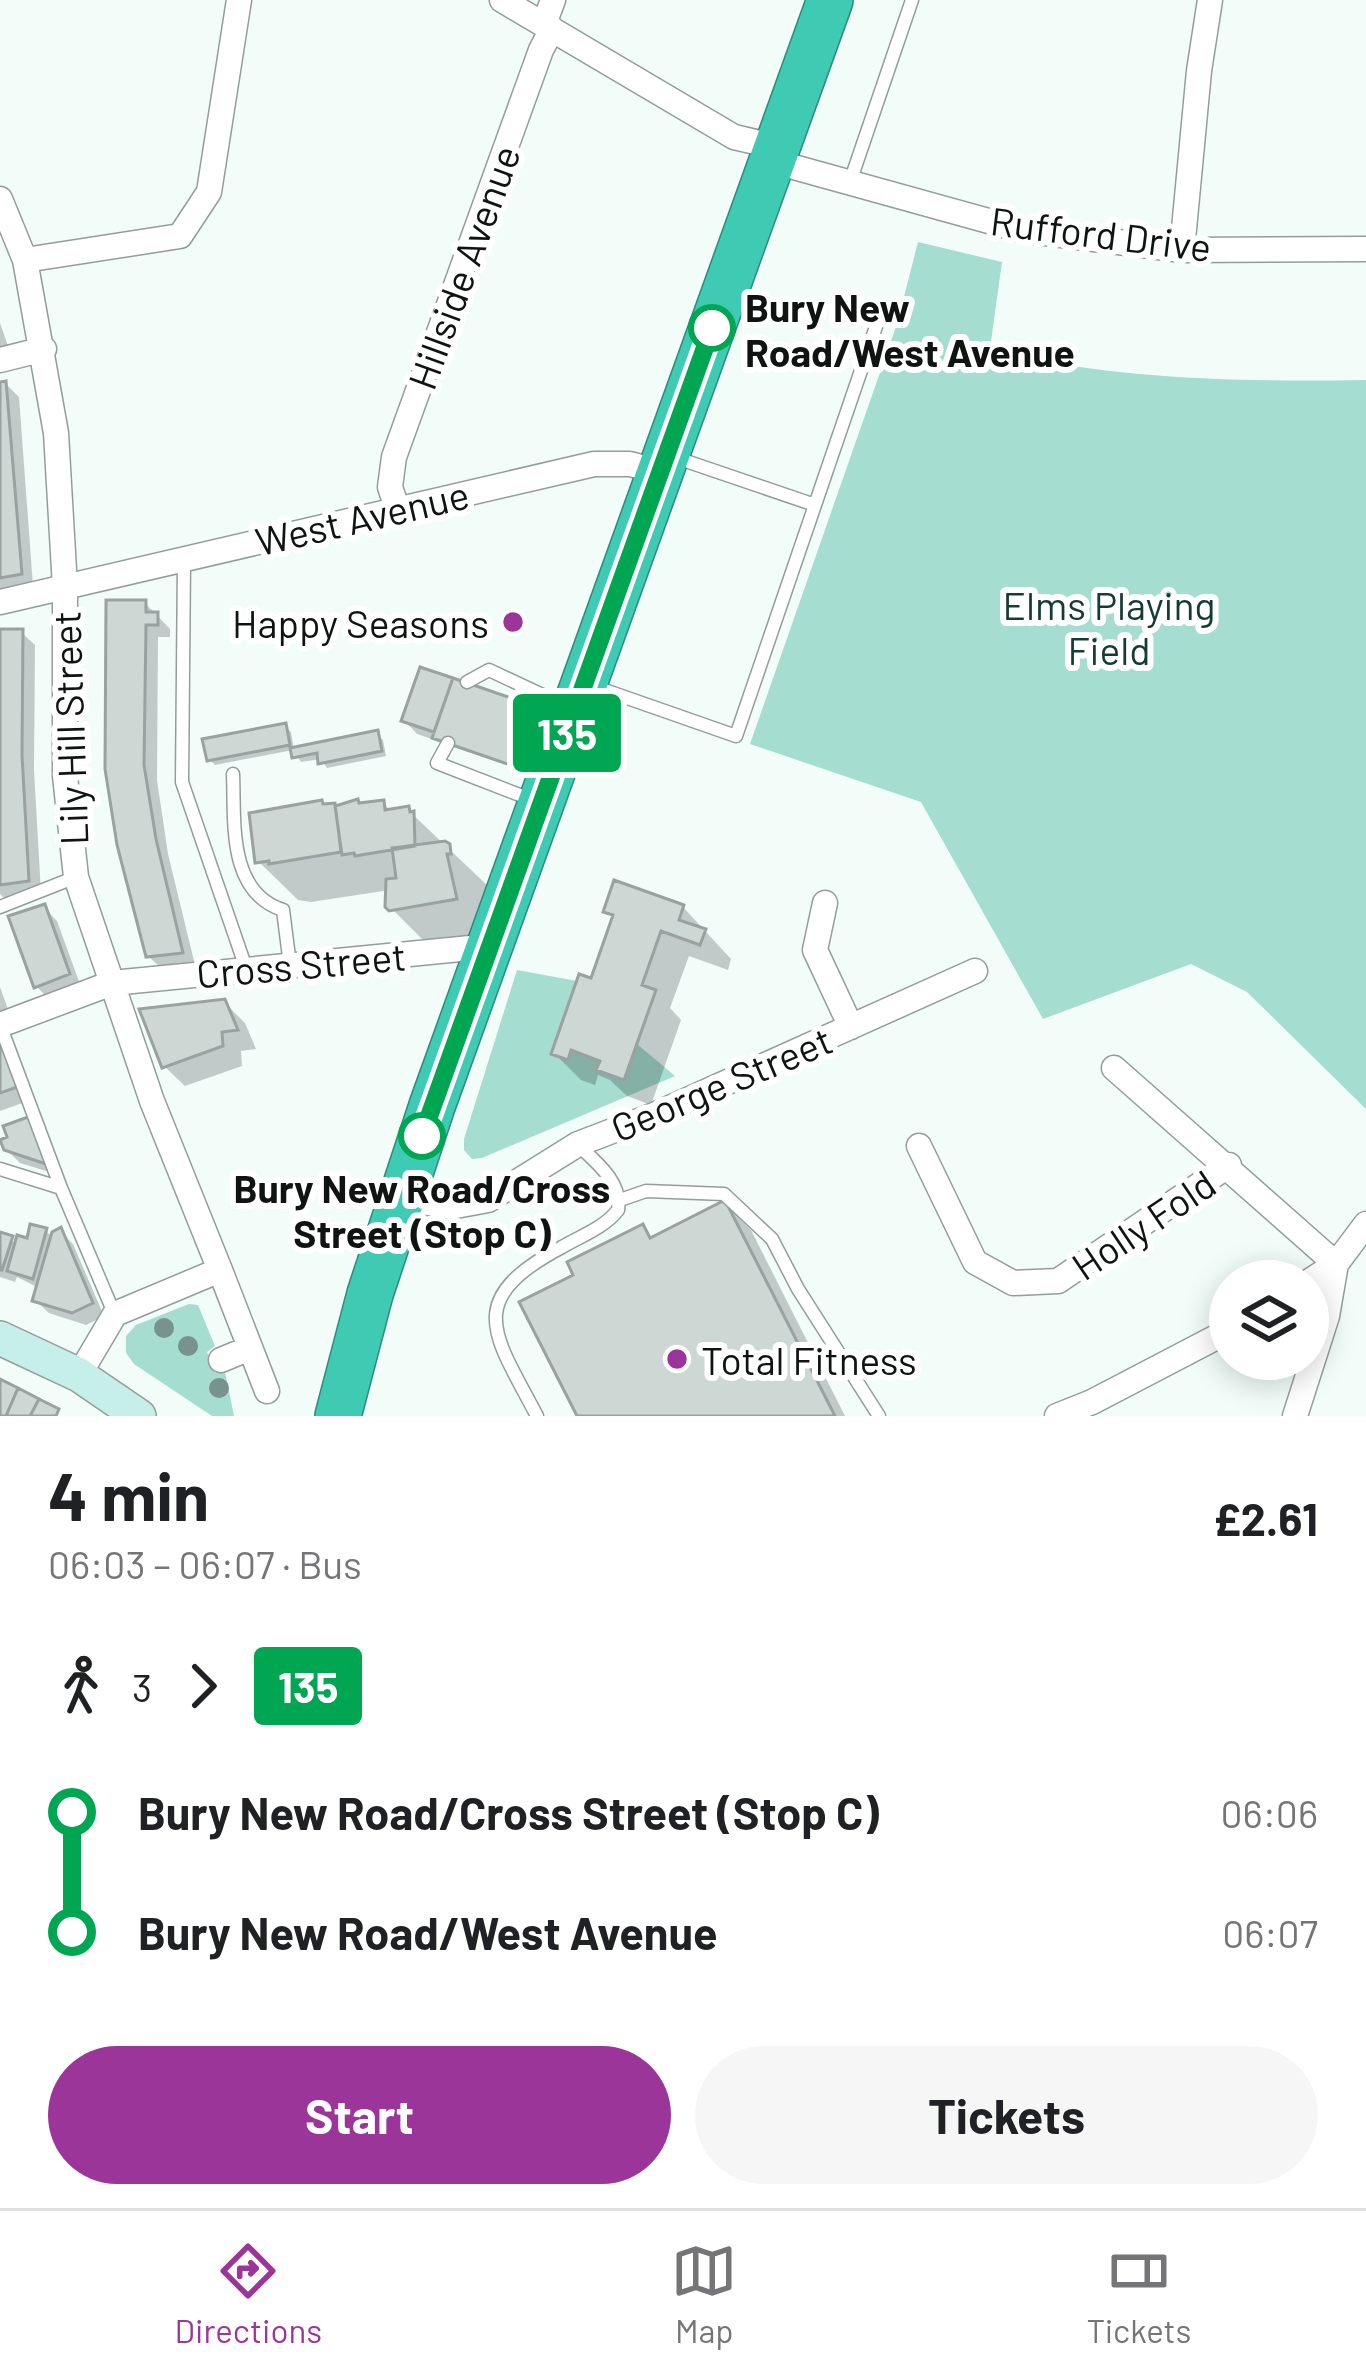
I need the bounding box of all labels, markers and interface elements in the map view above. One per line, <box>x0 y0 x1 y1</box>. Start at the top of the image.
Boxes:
street label: Hillside Avenue <box>397 139 529 395</box>
street label: Rufford Drive <box>988 196 1214 270</box>
place label: Bury New Road/West Avenue <box>745 283 1075 375</box>
marker: Bury New Road/West Avenue <box>690 306 734 350</box>
street label: West Avenue <box>251 470 473 564</box>
park label: Elms Playing Field <box>1003 581 1215 673</box>
place label: Happy Seasons <box>232 599 489 646</box>
marker: Happy Seasons <box>500 609 526 635</box>
street label: Lily Hill Street <box>41 610 97 846</box>
line badge: 135 <box>498 694 636 772</box>
text: 135 <box>537 708 597 758</box>
street label: Cross Street <box>194 931 408 997</box>
street label: George Street <box>603 1015 839 1151</box>
marker: Bury New Road/Cross Street (Stop C) <box>400 1114 444 1158</box>
street label: Holly Fold <box>1062 1159 1224 1289</box>
place label: Bury New Road/Cross Street (Stop C) <box>234 1164 610 1256</box>
map controls <box>1209 1260 1329 1380</box>
button: layers <box>1209 1260 1329 1380</box>
place label: Total Fitness <box>701 1336 917 1383</box>
marker: Total Fitness <box>664 1346 690 1372</box>
text: 4 min <box>48 1455 209 1534</box>
text: £2.61 <box>1213 1491 1318 1545</box>
text: 06:03 – 06:07 · Bus <box>48 1540 362 1587</box>
icon: walk <box>48 1653 114 1719</box>
icon: forward <box>170 1653 236 1719</box>
text: 135 <box>278 1661 338 1711</box>
text: 3 <box>132 1663 152 1710</box>
text: Bury New Road/Cross Street (Stop C) <box>138 1785 879 1839</box>
text: 06:06 <box>1221 1789 1318 1836</box>
text: Bury New Road/West Avenue <box>138 1905 718 1959</box>
text: 06:07 <box>1222 1909 1318 1956</box>
button: Start <box>48 2046 671 2184</box>
button: Tickets <box>695 2046 1318 2184</box>
tab: Directions <box>175 2238 322 2350</box>
tab: Map <box>671 2238 737 2350</box>
tab: Tickets <box>1086 2238 1191 2350</box>

